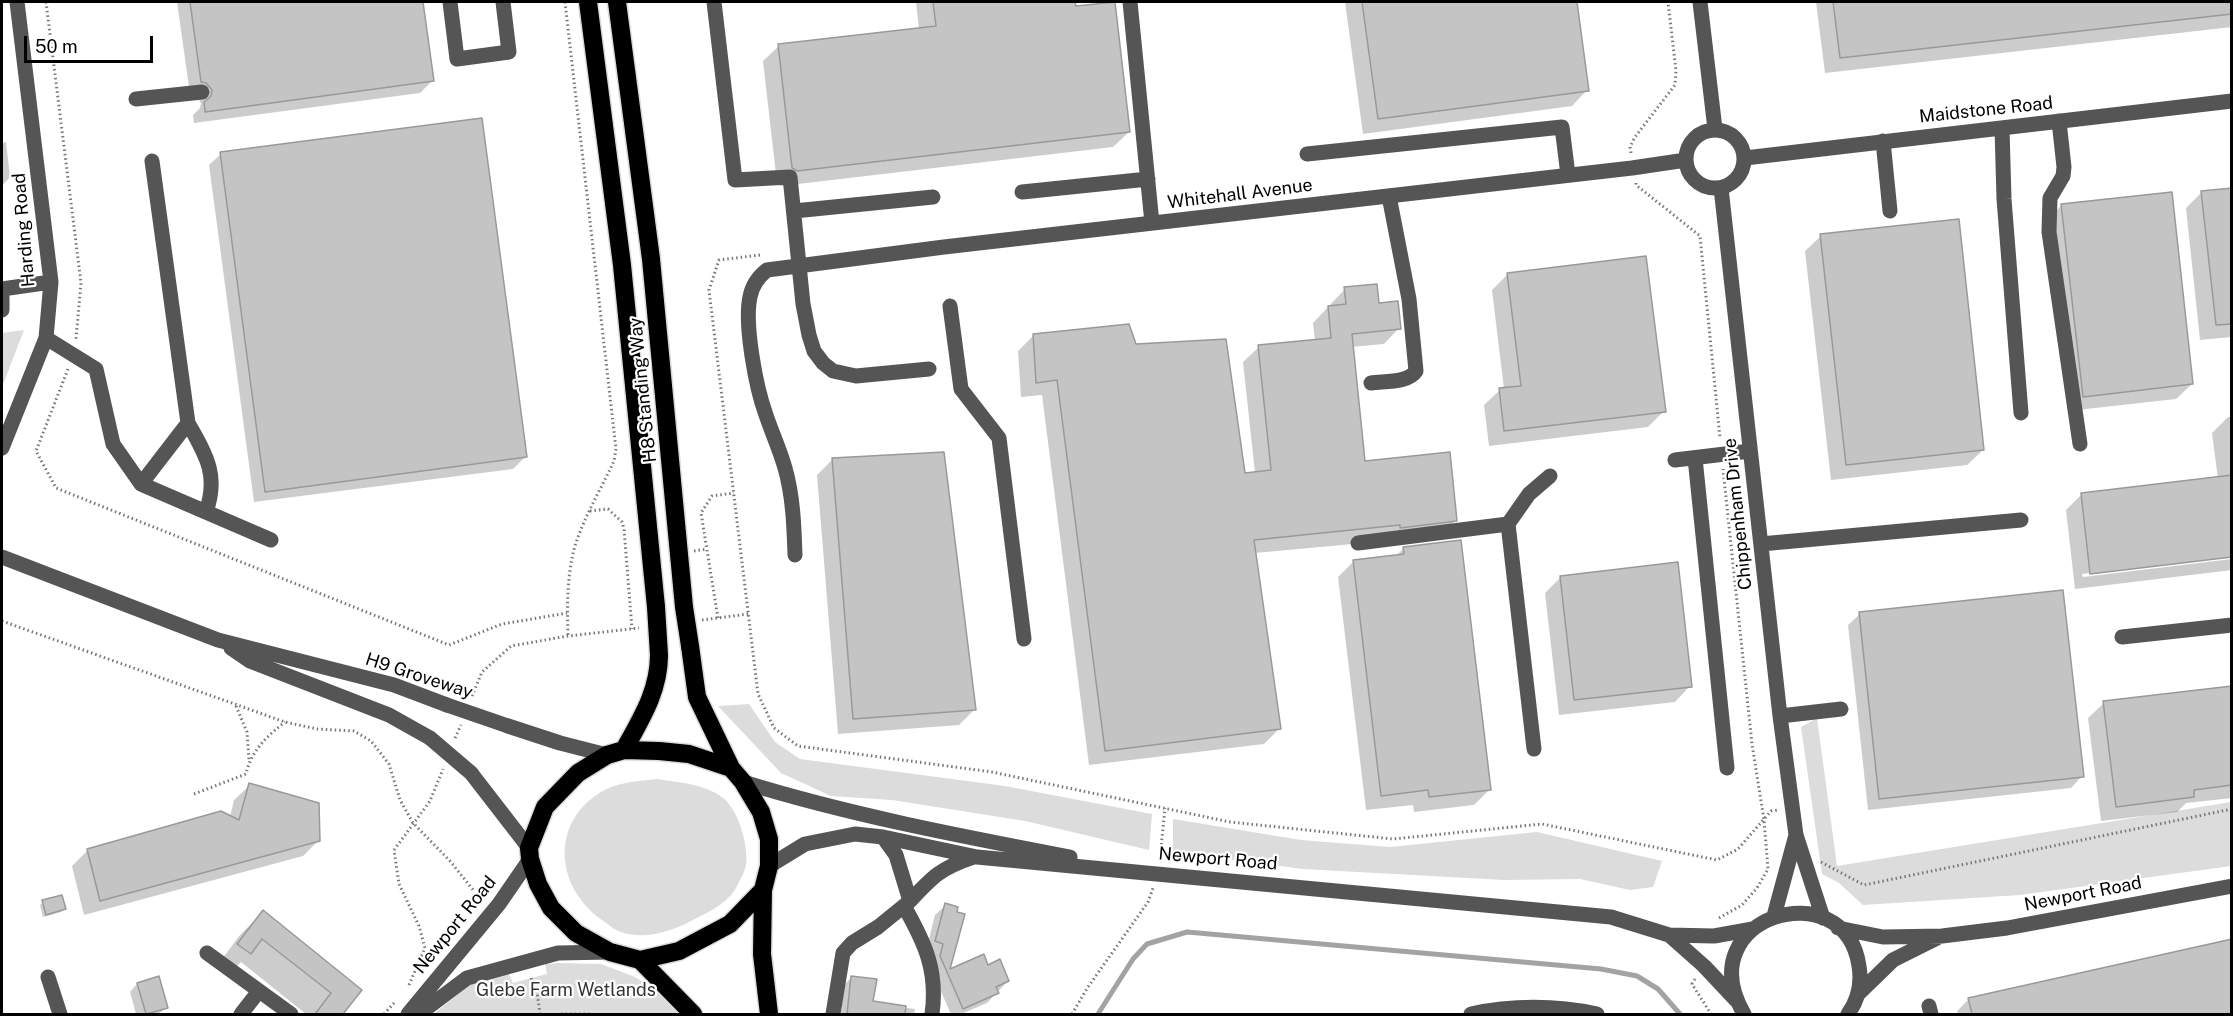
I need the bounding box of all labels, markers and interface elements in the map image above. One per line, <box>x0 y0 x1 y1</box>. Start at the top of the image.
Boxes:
scale bar <box>27 24 156 62</box>
text: 50 m <box>35 36 78 57</box>
street label: Maidstone Road <box>1918 92 2054 128</box>
street label: Harding Road <box>8 172 40 288</box>
street label: Whitehall Avenue <box>1166 174 1314 214</box>
street label: H8 Standing Way <box>625 316 661 464</box>
street label: Chippenham Drive <box>1719 437 1757 591</box>
street label: H9 Groveway <box>363 648 475 704</box>
street label: Newport Road <box>1158 843 1278 875</box>
street label: Newport Road <box>409 872 501 978</box>
street label: Newport Road <box>2022 872 2144 916</box>
park label: Glebe Farm Wetlands <box>476 979 656 1001</box>

